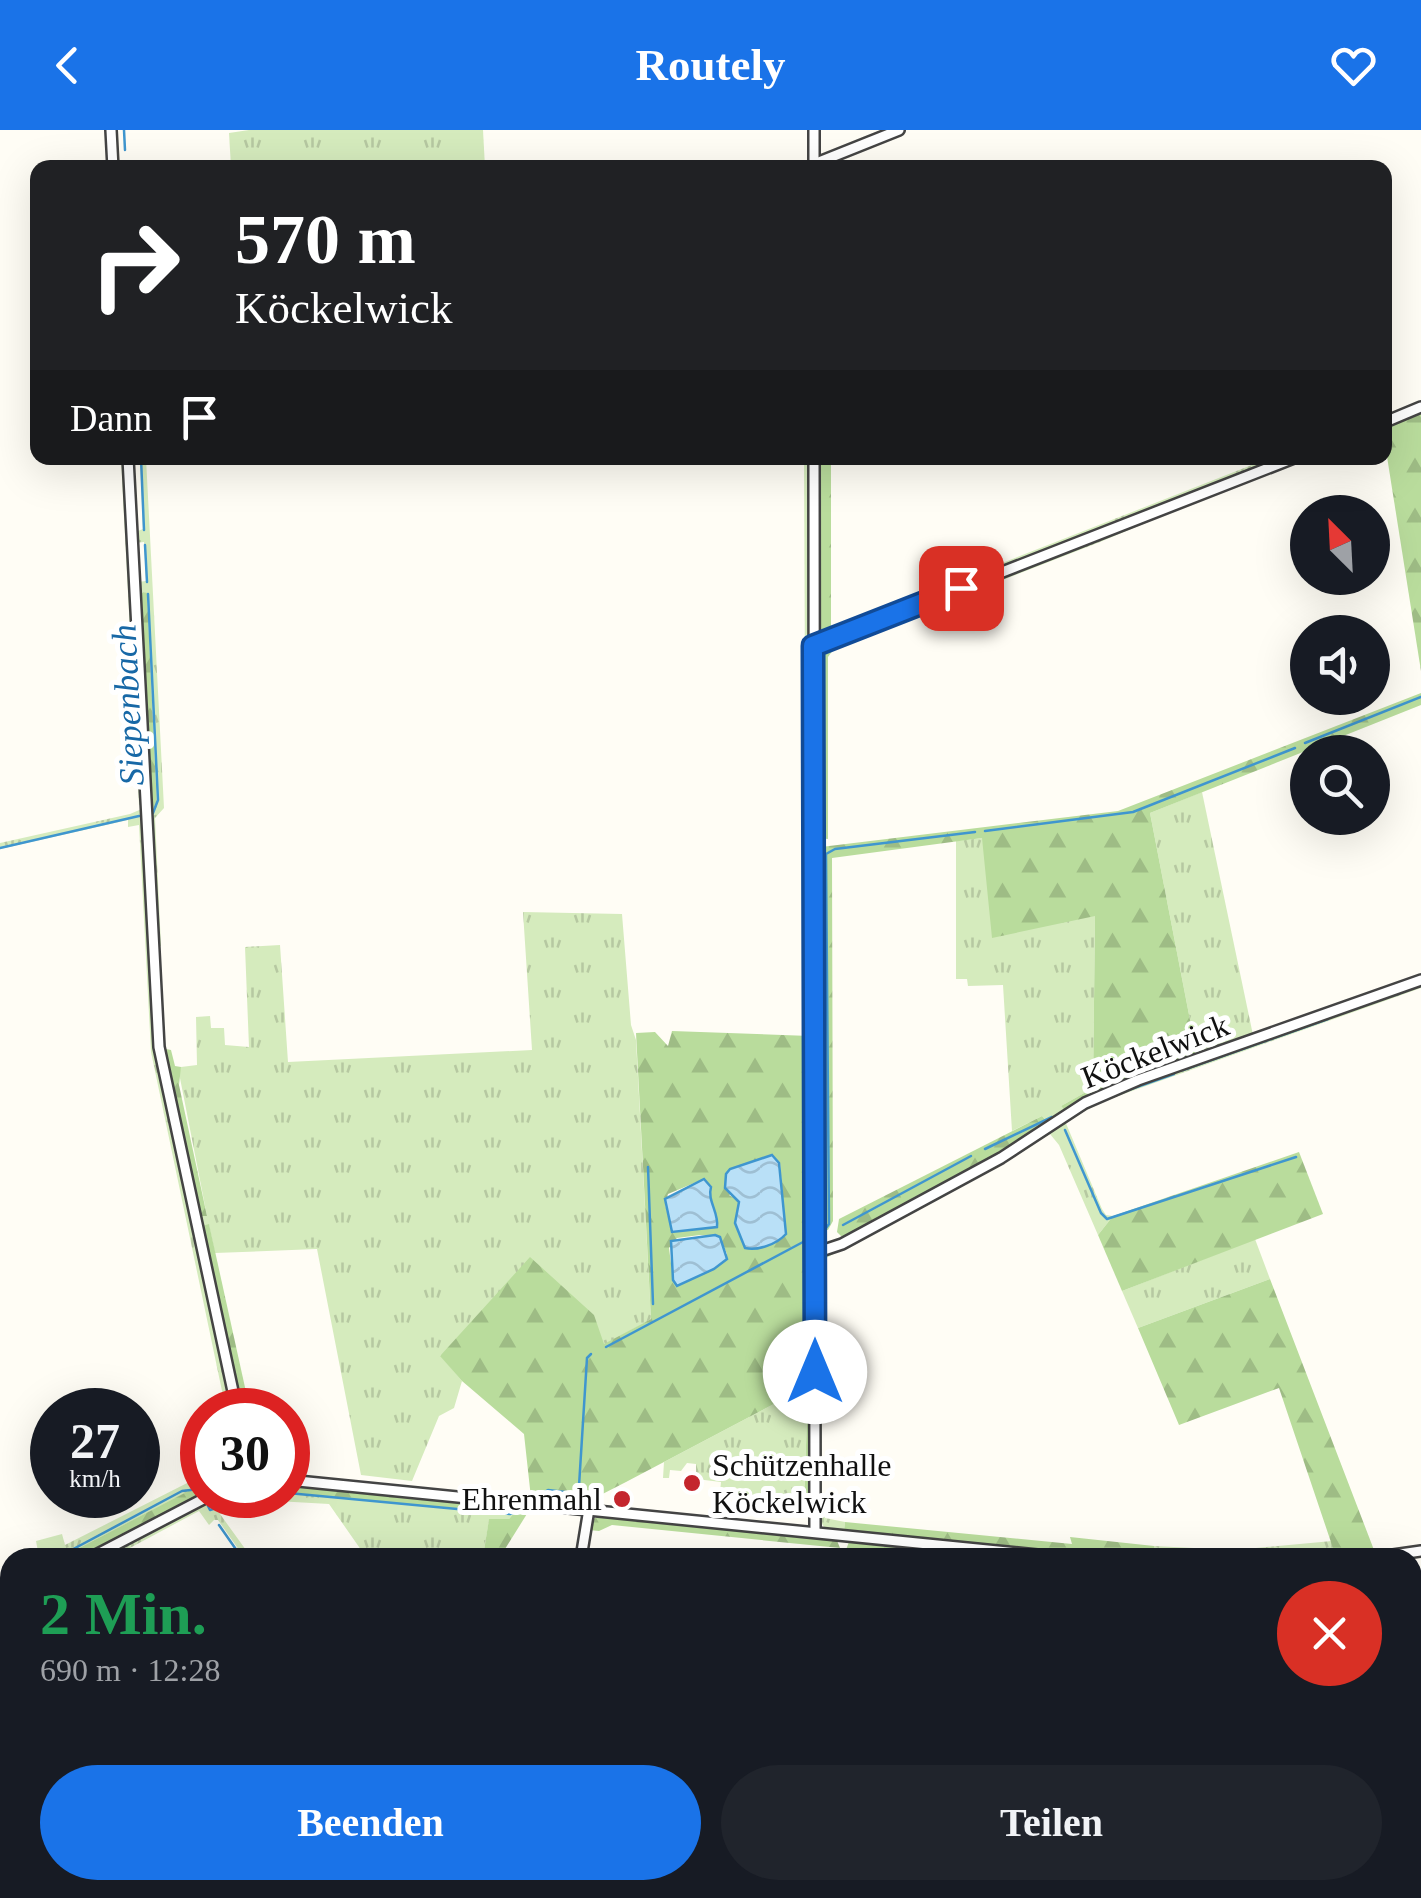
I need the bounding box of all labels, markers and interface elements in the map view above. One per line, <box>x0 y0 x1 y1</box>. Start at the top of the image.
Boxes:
icon: back <box>40 38 95 93</box>
icon: heart <box>1326 38 1381 93</box>
text: Routely <box>636 40 786 90</box>
icon: right <box>70 200 200 330</box>
text: 570 m <box>235 201 416 278</box>
text: Köckelwick <box>235 283 452 333</box>
icon: arrive <box>172 390 227 445</box>
text: Dann <box>70 397 152 439</box>
north arrow <box>1290 495 1390 595</box>
map controls <box>1290 495 1390 835</box>
pin <box>919 546 1004 631</box>
icon: arrive <box>934 561 989 616</box>
button: sound <box>1290 615 1390 715</box>
water label: Siepenbach <box>104 623 152 787</box>
button: search <box>1290 735 1390 835</box>
street label: Köckelwick <box>1076 1006 1234 1096</box>
position arrow <box>763 1320 867 1424</box>
speed limit sign: 30 <box>180 1388 310 1518</box>
text: 27 <box>70 1413 120 1469</box>
place label: Schützenhalle Köckelwick <box>712 1447 891 1520</box>
text: km/h <box>69 1465 121 1492</box>
marker: Schützenhalle Köckelwick <box>681 1472 703 1494</box>
place label: Ehrenmahl <box>462 1481 602 1517</box>
marker: Ehrenmahl <box>611 1488 633 1510</box>
text: 2 Min. <box>40 1581 207 1647</box>
button: close <box>1277 1581 1382 1686</box>
text: 690 m · 12:28 <box>40 1652 220 1688</box>
button: Beenden <box>40 1765 701 1880</box>
button: Teilen <box>721 1765 1382 1880</box>

